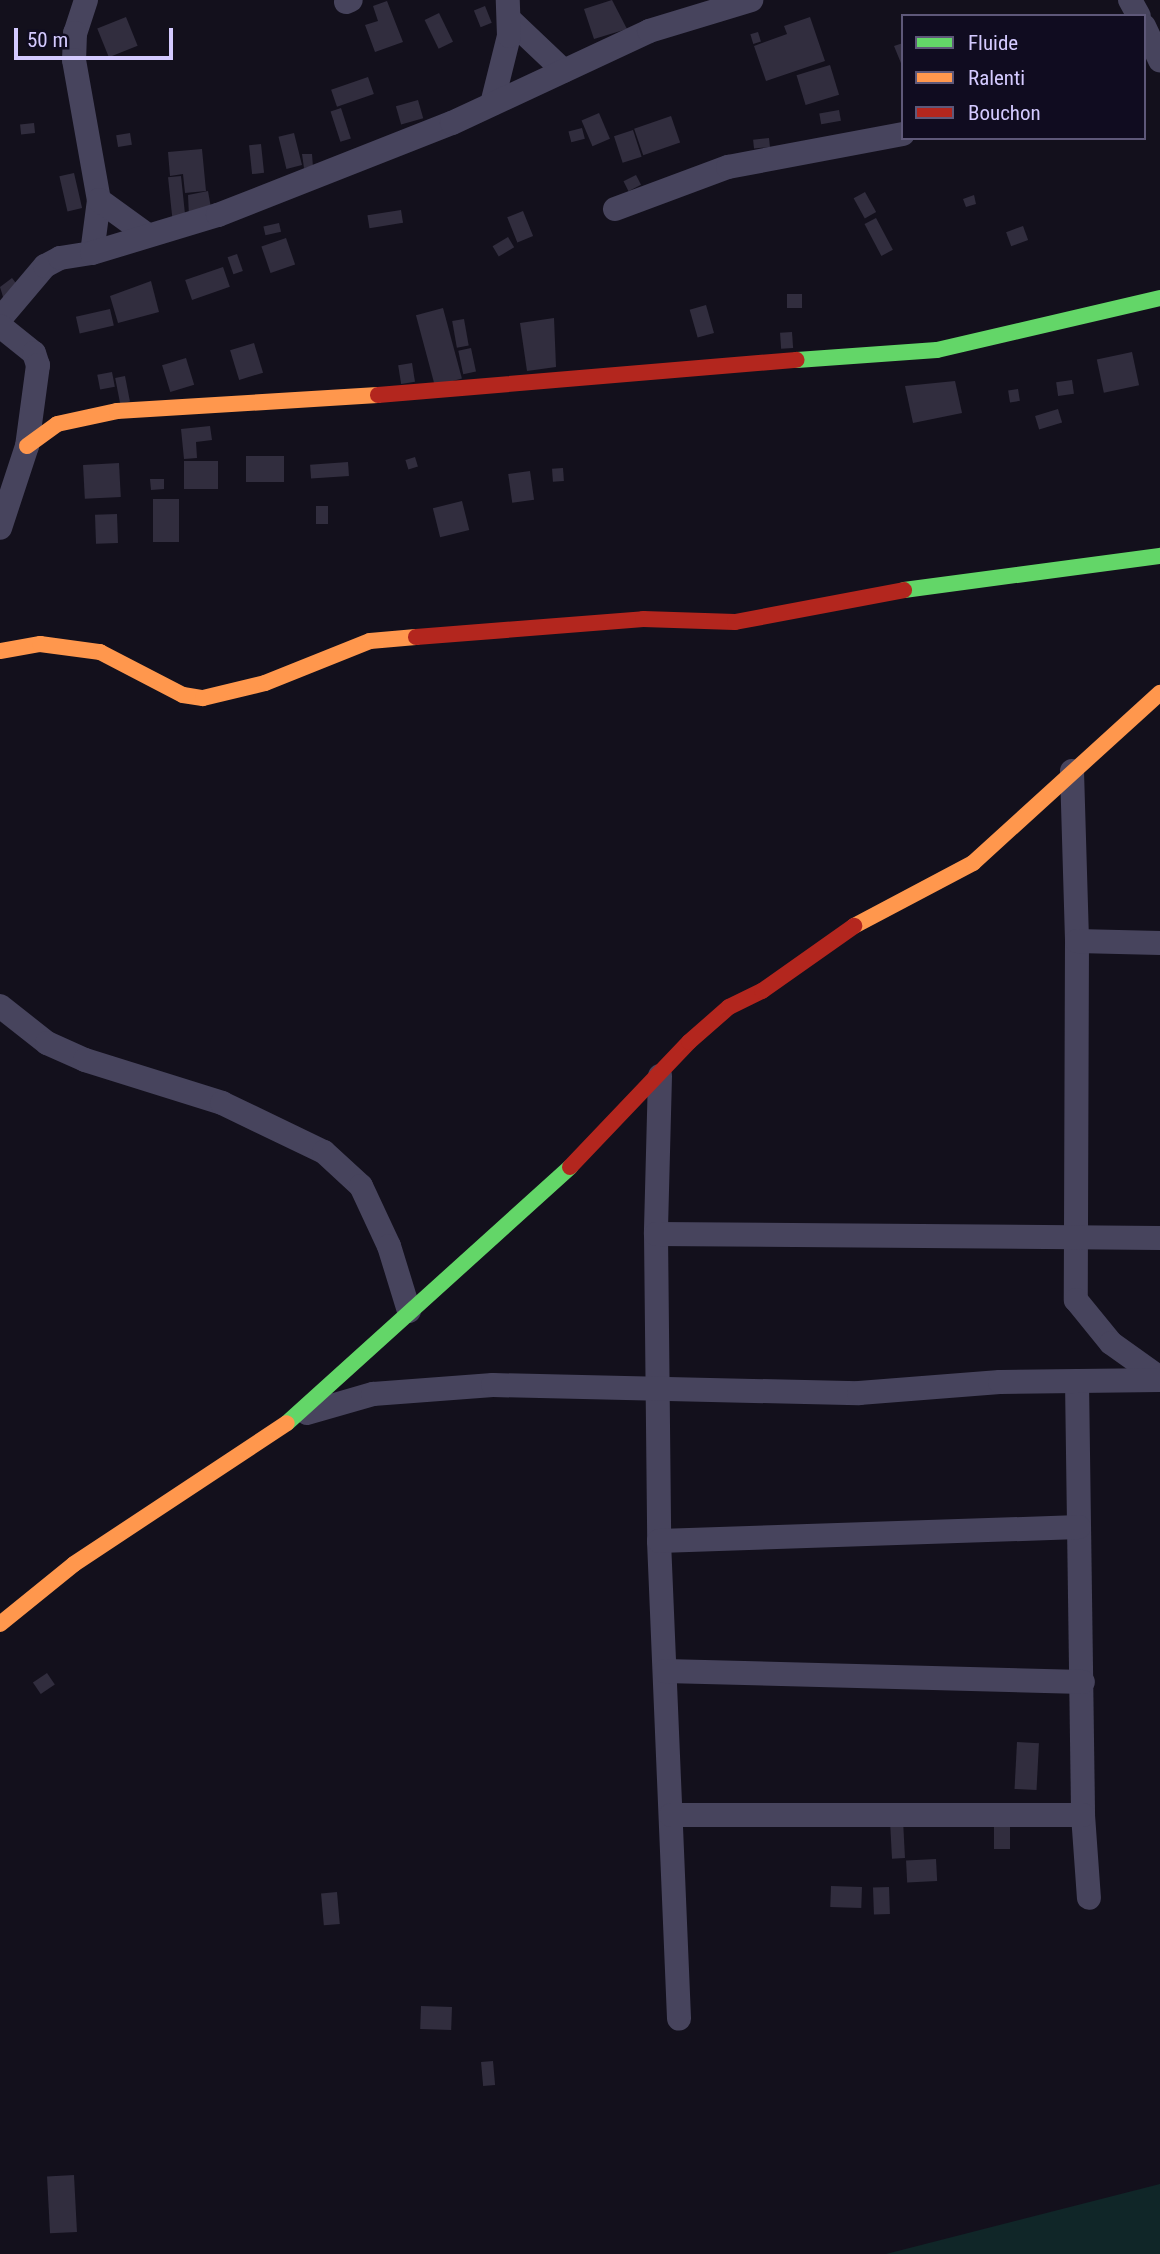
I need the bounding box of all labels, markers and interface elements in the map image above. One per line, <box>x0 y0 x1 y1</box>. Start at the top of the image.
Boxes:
scale bar <box>18 14 177 58</box>
legend <box>901 14 1146 140</box>
text: 50 m <box>27 28 68 52</box>
text: Fluide <box>968 31 1018 55</box>
text: Ralenti <box>968 66 1025 90</box>
text: Bouchon <box>968 101 1041 125</box>

